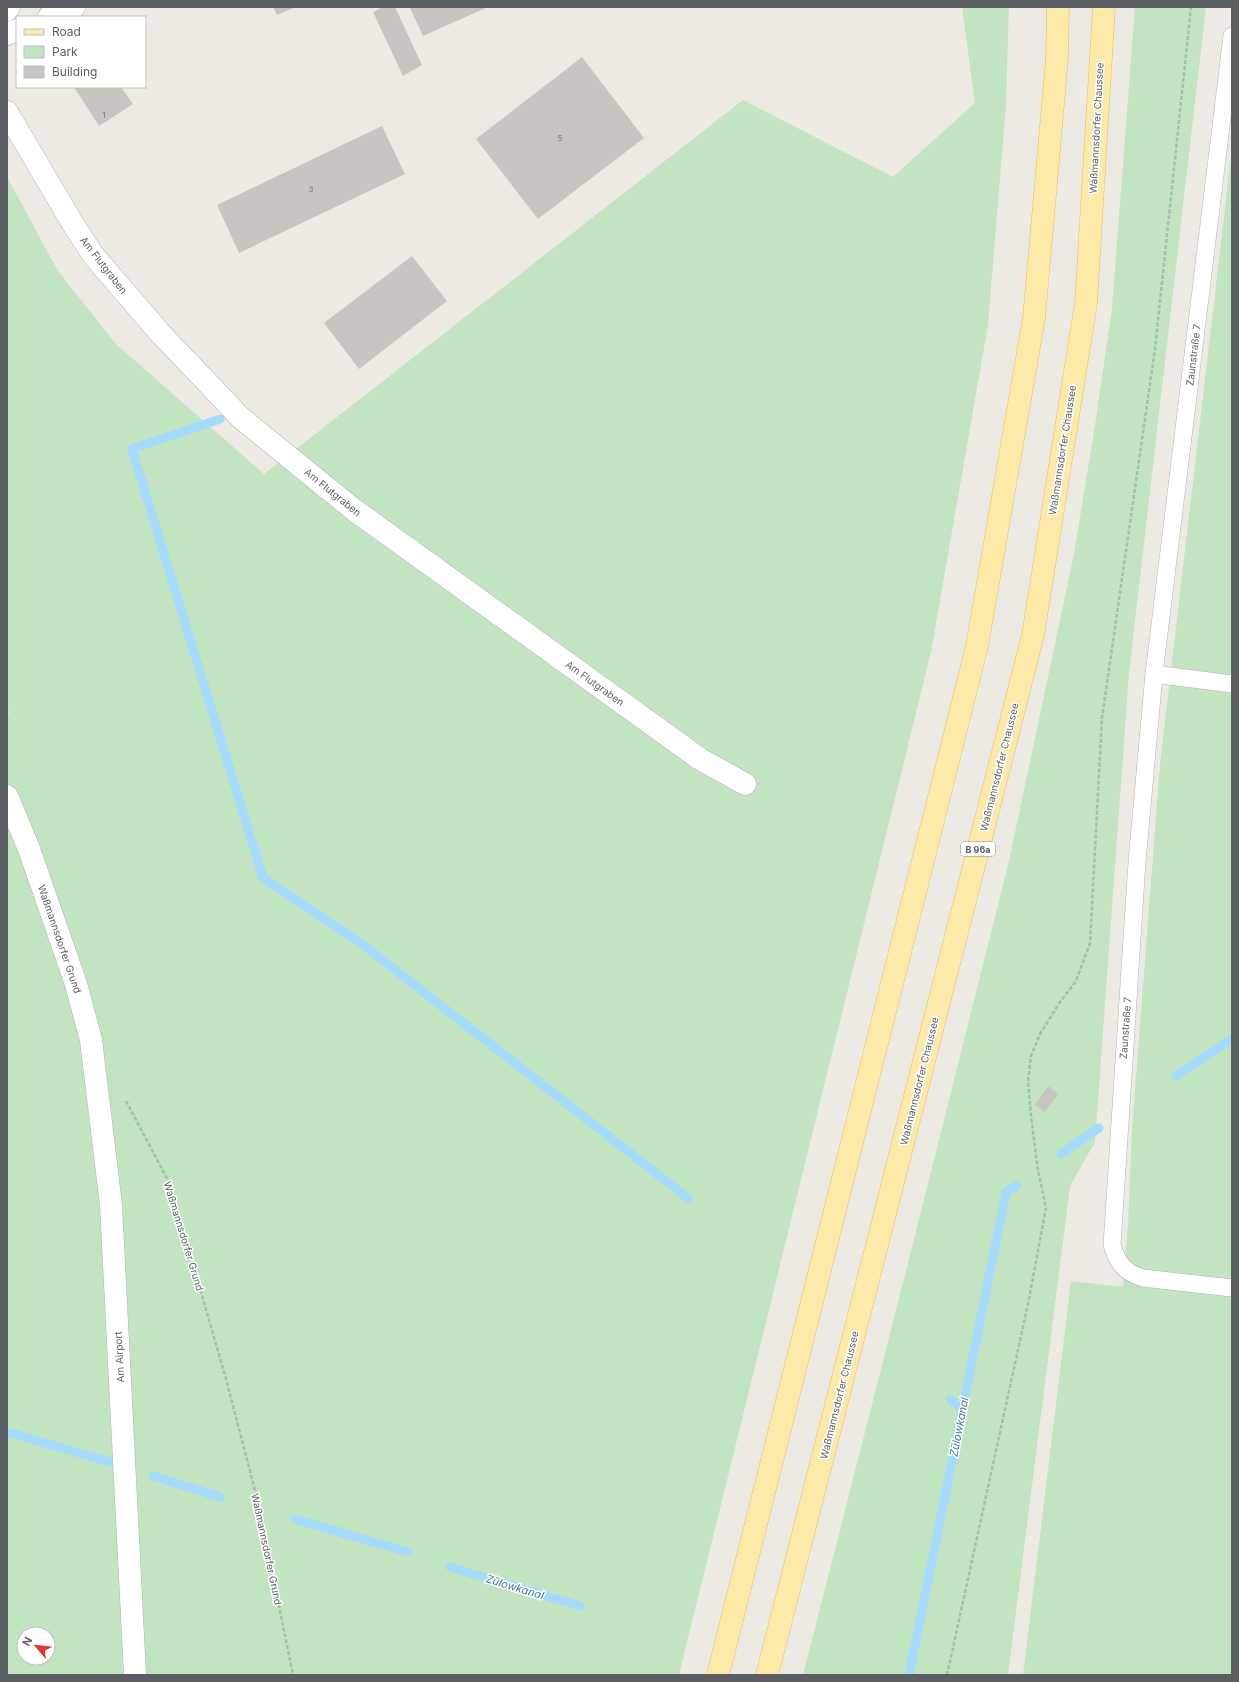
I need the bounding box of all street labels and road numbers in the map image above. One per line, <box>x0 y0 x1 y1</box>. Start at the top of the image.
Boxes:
street label: Waßmannsdorfer Chaussee <box>1087 62 1105 194</box>
street label: Am Flutgraben <box>78 234 130 296</box>
street label: Zaunstraße 7 <box>1183 323 1203 387</box>
street label: Waßmannsdorfer Chaussee <box>1046 384 1078 516</box>
street label: Am Flutgraben <box>302 466 364 519</box>
street label: Am Flutgraben <box>563 658 627 708</box>
street label: Waßmannsdorfer Chaussee <box>977 702 1021 832</box>
road number: B 96a <box>961 842 995 856</box>
street label: Waßmannsdorfer Grund <box>36 883 84 995</box>
street label: Zaunstraße 7 <box>1117 996 1133 1059</box>
street label: Waßmannsdorfer Chaussee <box>897 1016 941 1146</box>
street label: Waßmannsdorfer Grund <box>162 1180 206 1292</box>
street label: Am Airport <box>112 1330 126 1383</box>
street label: Waßmannsdorfer Chaussee <box>817 1330 861 1460</box>
street label: Waßmannsdorfer Grund <box>249 1492 285 1606</box>

